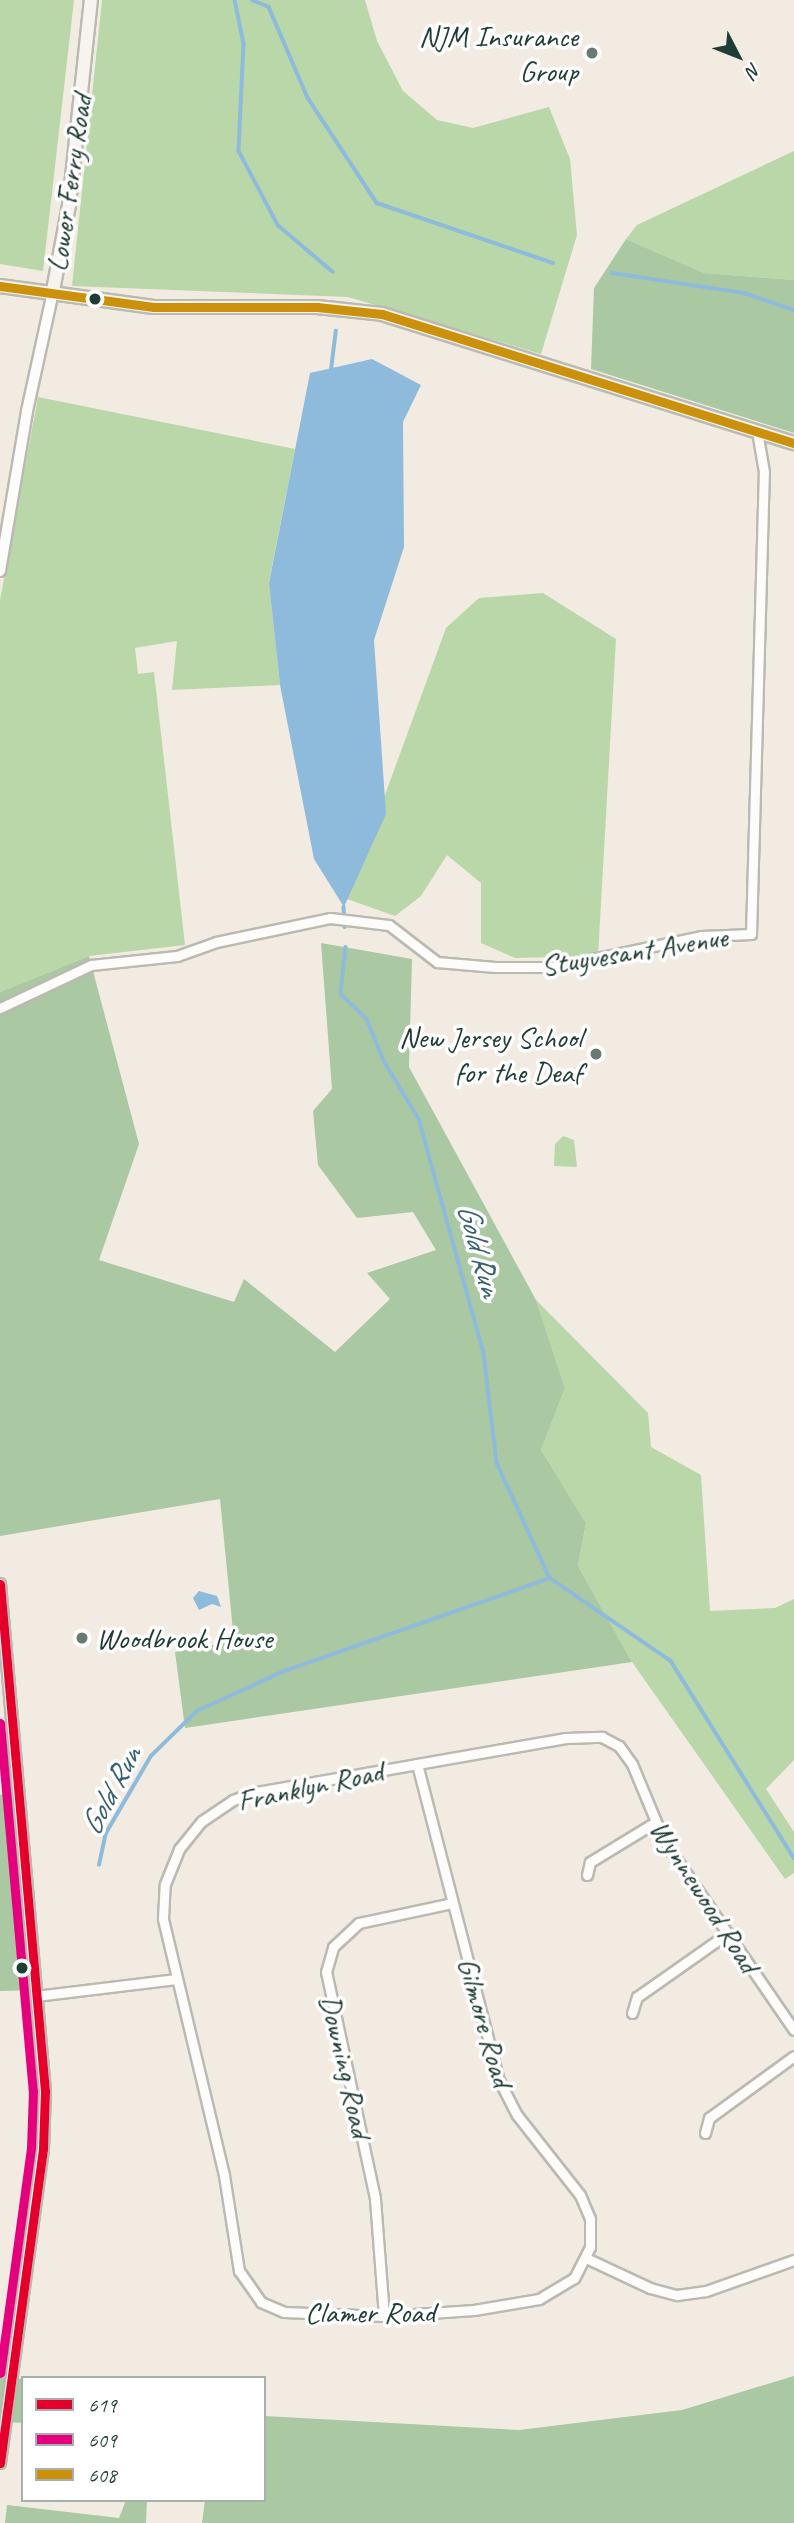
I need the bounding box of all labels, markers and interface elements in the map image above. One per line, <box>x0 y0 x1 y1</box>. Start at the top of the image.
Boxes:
place label: NJM Insurance Group <box>419 18 578 88</box>
north arrow <box>703 21 773 91</box>
marker: NJM Insurance Group <box>584 45 600 61</box>
text: N <box>741 58 766 82</box>
street label: Lower Ferry Road <box>39 92 99 274</box>
unlabelled marker <box>88 292 102 306</box>
street label: Stuyvesant Avenue <box>538 918 730 984</box>
place label: New Jersey School for the Deaf <box>400 1019 582 1090</box>
marker: New Jersey School for the Deaf <box>588 1046 604 1062</box>
water label: Gold Run <box>448 1199 510 1301</box>
place label: Woodbrook House <box>96 1620 272 1656</box>
marker: Woodbrook House <box>74 1630 90 1646</box>
water label: Gold Run <box>72 1740 150 1842</box>
street label: Franklyn Road <box>234 1753 386 1819</box>
street label: Wynnewood Road <box>642 1813 768 1979</box>
street label: Gilmore Road <box>449 1953 521 2091</box>
unlabelled marker <box>15 1961 29 1975</box>
street label: Downing Road <box>312 1992 380 2140</box>
street label: Clamer Road <box>306 2294 434 2330</box>
legend <box>21 2376 266 2502</box>
text: 619 <box>88 2392 116 2418</box>
text: 609 <box>88 2427 116 2453</box>
text: 608 <box>88 2462 116 2488</box>

